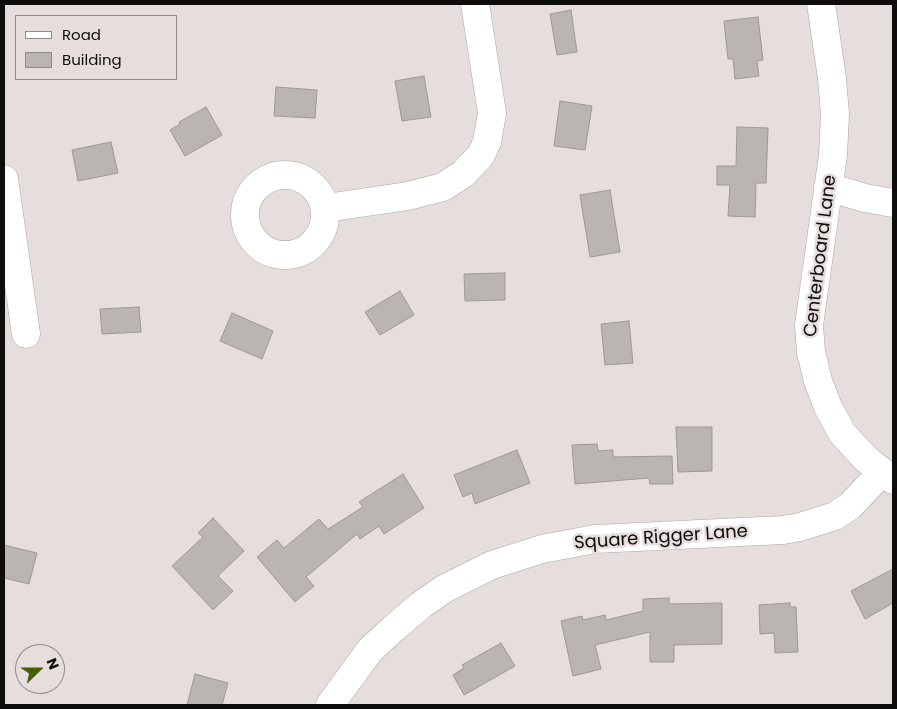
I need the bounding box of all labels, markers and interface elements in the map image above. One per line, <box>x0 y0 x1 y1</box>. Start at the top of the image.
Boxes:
legend <box>15 15 178 80</box>
text: Road <box>62 24 101 45</box>
text: Building <box>62 49 122 70</box>
street label: Centerboard Lane <box>800 174 842 338</box>
street label: Square Rigger Lane <box>573 521 749 555</box>
north arrow <box>15 644 65 694</box>
text: N <box>42 655 64 672</box>

